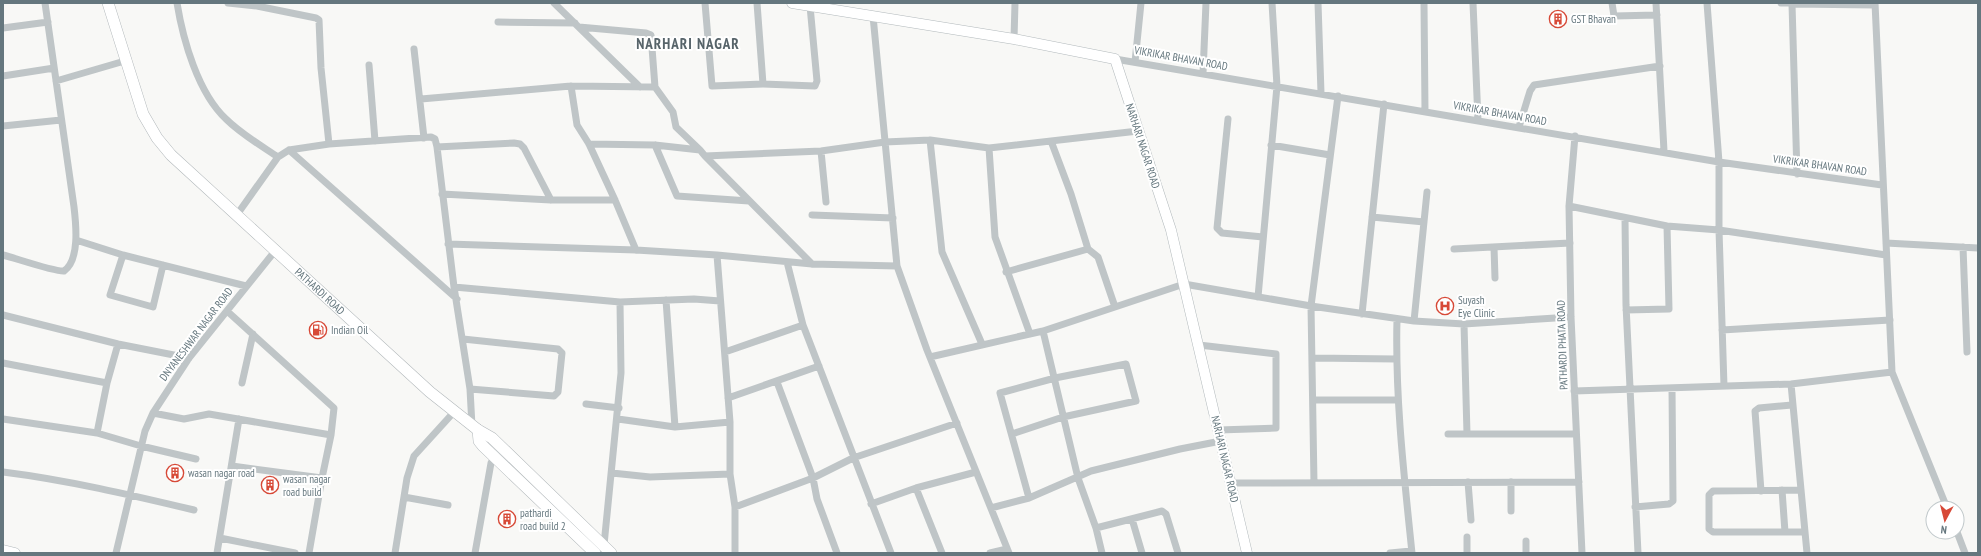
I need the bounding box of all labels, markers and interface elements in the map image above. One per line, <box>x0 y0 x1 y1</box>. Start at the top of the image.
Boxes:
building icon: GST Bhavan <box>1548 9 1568 29</box>
place label: GST Bhavan <box>1571 12 1616 26</box>
district label: NARHARI NAGAR <box>636 34 740 53</box>
street label: VIKRIKAR BHAVAN ROAD <box>1132 43 1229 73</box>
street label: VIKRIKAR BHAVAN ROAD <box>1451 98 1548 128</box>
street label: NARHARI NAGAR ROAD <box>1123 102 1163 190</box>
street label: VIKRIKAR BHAVAN ROAD <box>1771 151 1868 179</box>
street label: PATHARDI ROAD <box>292 265 348 318</box>
street label: DNYANESHWAR NAGAR ROAD <box>156 284 236 383</box>
place label: Suyash Eye Clinic <box>1458 293 1495 320</box>
hospital icon: Suyash Eye Clinic <box>1435 296 1455 316</box>
street label: PATHARDI PHATA ROAD <box>1553 300 1571 390</box>
fuel station icon: Indian Oil <box>308 320 328 340</box>
place label: Indian Oil <box>331 323 369 337</box>
street label: NARHARI NAGAR ROAD <box>1208 414 1242 504</box>
building icon: wasan nagar road <box>165 463 185 483</box>
place label: wasan nagar road <box>188 466 255 480</box>
place label: wasan nagar road build <box>283 472 331 499</box>
building icon: wasan nagar road build <box>260 475 280 495</box>
north arrow <box>1925 500 1965 540</box>
place label: pathardi road build 2 <box>520 506 566 533</box>
building icon: pathardi road build 2 <box>497 509 517 529</box>
text: N <box>1940 523 1948 537</box>

